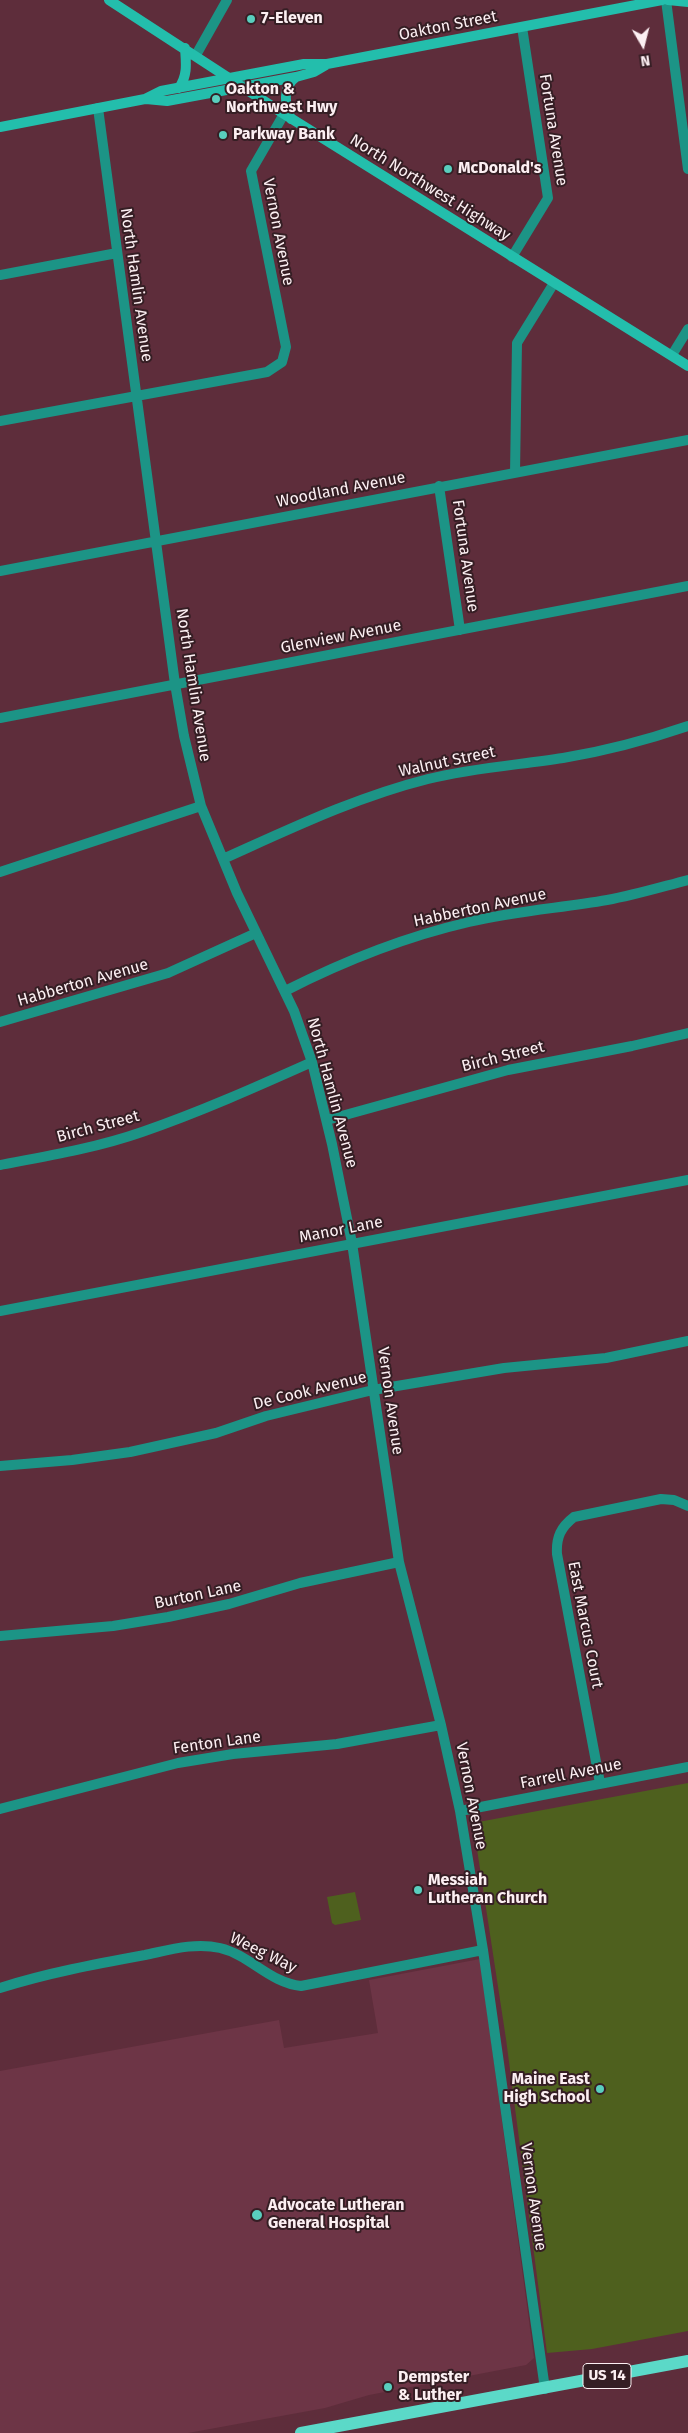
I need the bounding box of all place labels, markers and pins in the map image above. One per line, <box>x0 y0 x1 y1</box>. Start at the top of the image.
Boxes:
place label: 7-Eleven <box>261 9 323 29</box>
marker: 7-Eleven <box>245 13 257 25</box>
place label: Oakton & Northwest Hwy <box>226 80 337 118</box>
marker: Oakton & Northwest Hwy <box>210 93 222 105</box>
place label: Parkway Bank <box>233 125 335 145</box>
marker: Parkway Bank <box>217 129 229 141</box>
place label: McDonald's <box>458 159 541 179</box>
marker: McDonald's <box>442 163 454 175</box>
place label: Messiah Lutheran Church <box>428 1871 547 1909</box>
marker: Messiah Lutheran Church <box>412 1884 424 1896</box>
place label: Maine East High School <box>504 2070 590 2108</box>
marker: Maine East High School <box>594 2083 606 2095</box>
place label: Advocate Lutheran General Hospital <box>268 2196 404 2234</box>
marker: Advocate Lutheran General Hospital <box>250 2208 264 2222</box>
place label: Dempster & Luther <box>398 2368 469 2406</box>
marker: Dempster & Luther <box>382 2381 394 2393</box>

